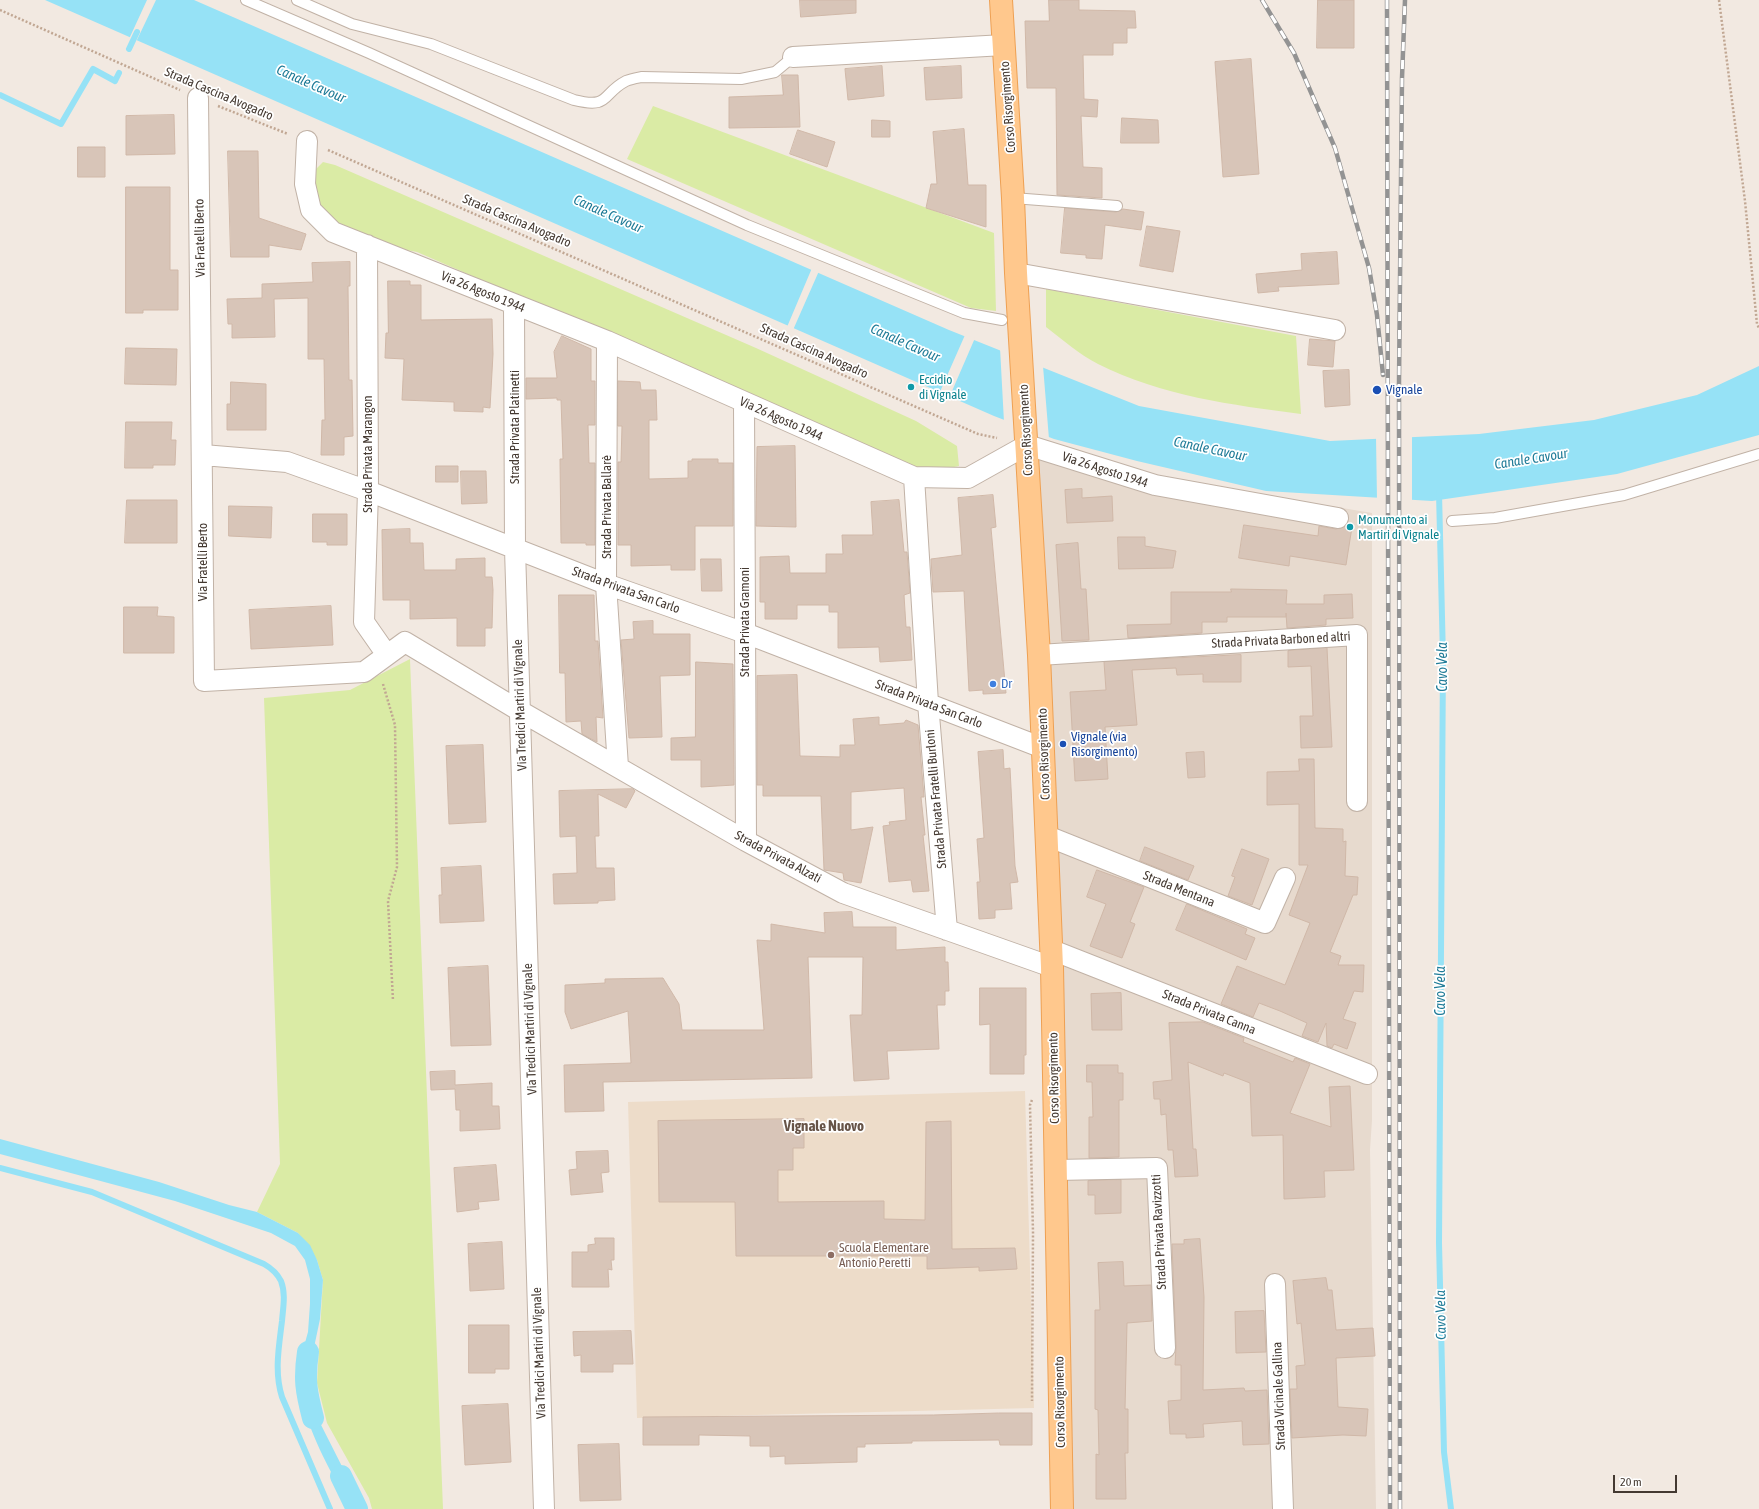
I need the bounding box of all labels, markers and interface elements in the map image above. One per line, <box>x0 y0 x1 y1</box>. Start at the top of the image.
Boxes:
water label: Canale Cavour <box>274 61 348 107</box>
street label: Corso Risorgimento <box>997 61 1019 153</box>
street label: Strada Cascina Avogadro <box>162 64 276 124</box>
street label: Strada Cascina Avogadro <box>460 191 574 251</box>
water label: Canale Cavour <box>571 191 645 237</box>
street label: Via Fratelli Berto <box>192 199 208 277</box>
street label: Via 26 Agosto 1944 <box>439 268 527 316</box>
street label: Strada Cascina Avogadro <box>758 320 870 382</box>
water label: Canale Cavour <box>868 320 942 366</box>
street label: Strada Privata Platinetti <box>507 370 523 484</box>
place label: Eccidio di Vignale <box>919 372 966 403</box>
marker: Eccidio di Vignale <box>906 382 916 392</box>
place label: Vignale <box>1386 382 1423 398</box>
street label: Corso Risorgimento <box>1016 384 1036 476</box>
marker: Vignale <box>1371 384 1383 396</box>
street label: Via 26 Agosto 1944 <box>737 394 825 444</box>
street label: Strada Privata Marangon <box>360 395 376 513</box>
water label: Canale Cavour <box>1172 433 1248 465</box>
water label: Canale Cavour <box>1493 445 1569 473</box>
street label: Via 26 Agosto 1944 <box>1060 449 1150 491</box>
street label: Strada Privata Ballarè <box>599 455 615 559</box>
place label: Monumento ai Martiri di Vignale <box>1358 512 1439 543</box>
marker: Monumento ai Martiri di Vignale <box>1345 522 1355 532</box>
street label: Via Fratelli Berto <box>195 523 211 601</box>
street label: Strada Privata San Carlo <box>570 563 682 617</box>
street label: Strada Privata Gramoni <box>737 567 753 677</box>
street label: Strada Privata Barbon ed altri <box>1211 629 1351 651</box>
street label: Via Tredici Martiri di Vignale <box>510 639 530 771</box>
water label: Cavo Vela <box>1435 642 1451 692</box>
street label: Strada Privata San Carlo <box>873 676 985 732</box>
place label: Dr <box>1001 676 1012 692</box>
marker: Dr <box>988 679 998 689</box>
street label: Corso Risorgimento <box>1035 708 1053 800</box>
street label: Strada Privata Fratelli Burloni <box>922 729 950 869</box>
place label: Vignale (via Risorgimento) <box>1071 729 1138 760</box>
marker: Vignale (via Risorgimento) <box>1058 739 1068 749</box>
street label: Strada Privata Alzati <box>732 828 824 886</box>
street label: Strada Mentana <box>1141 868 1217 910</box>
street label: Via Tredici Martiri di Vignale <box>520 963 540 1095</box>
water label: Cavo Vela <box>1433 966 1449 1016</box>
street label: Strada Privata Canna <box>1160 986 1258 1038</box>
street label: Corso Risorgimento <box>1045 1032 1063 1124</box>
district label: Vignale Nuovo <box>784 1117 864 1135</box>
street label: Strada Privata Ravizzotti <box>1148 1174 1170 1290</box>
place label: Scuola Elementare Antonio Peretti <box>839 1240 929 1271</box>
marker: Scuola Elementare Antonio Peretti <box>826 1250 836 1260</box>
street label: Via Tredici Martiri di Vignale <box>529 1287 549 1419</box>
water label: Cavo Vela <box>1432 1290 1450 1340</box>
street label: Strada Vicinale Gallina <box>1269 1342 1289 1450</box>
street label: Corso Risorgimento <box>1051 1356 1069 1448</box>
scale bar <box>1615 1467 1679 1493</box>
text: 20 m <box>1620 1475 1642 1489</box>

